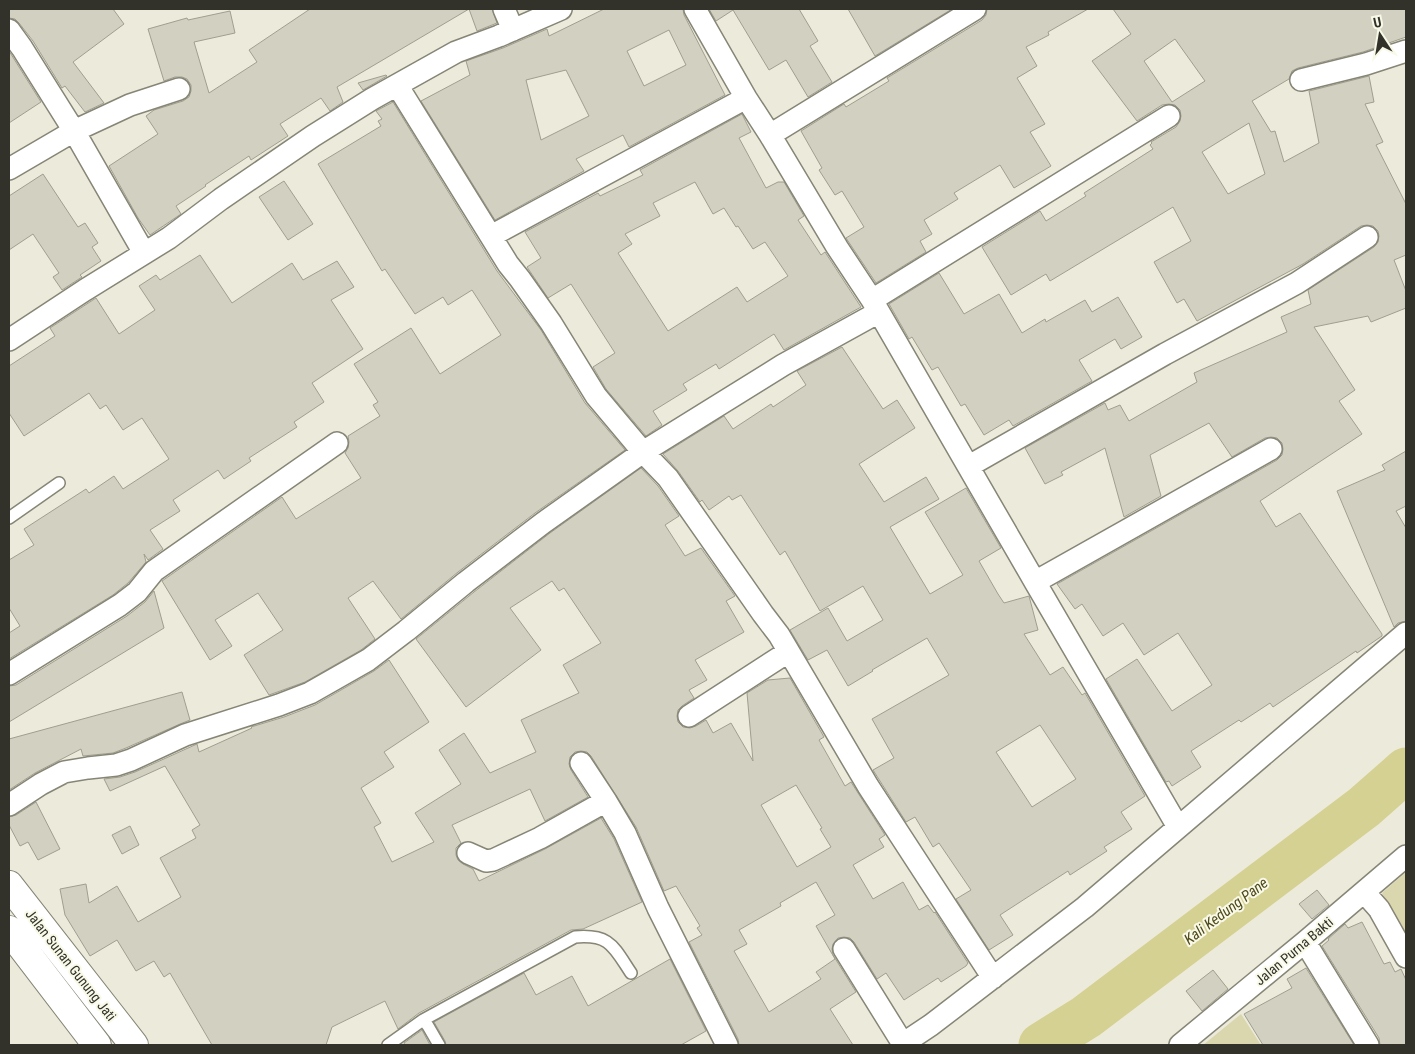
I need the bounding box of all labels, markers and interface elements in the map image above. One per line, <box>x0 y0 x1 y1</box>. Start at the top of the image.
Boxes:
north arrow <box>1355 10 1405 60</box>
text: U <box>1372 14 1383 31</box>
water label: Kali Kedung Pane <box>1181 874 1272 948</box>
street label: Jalan Sunan Gunung Jati <box>22 906 120 1024</box>
street label: Jalan Purna Bakti <box>1252 914 1336 988</box>

